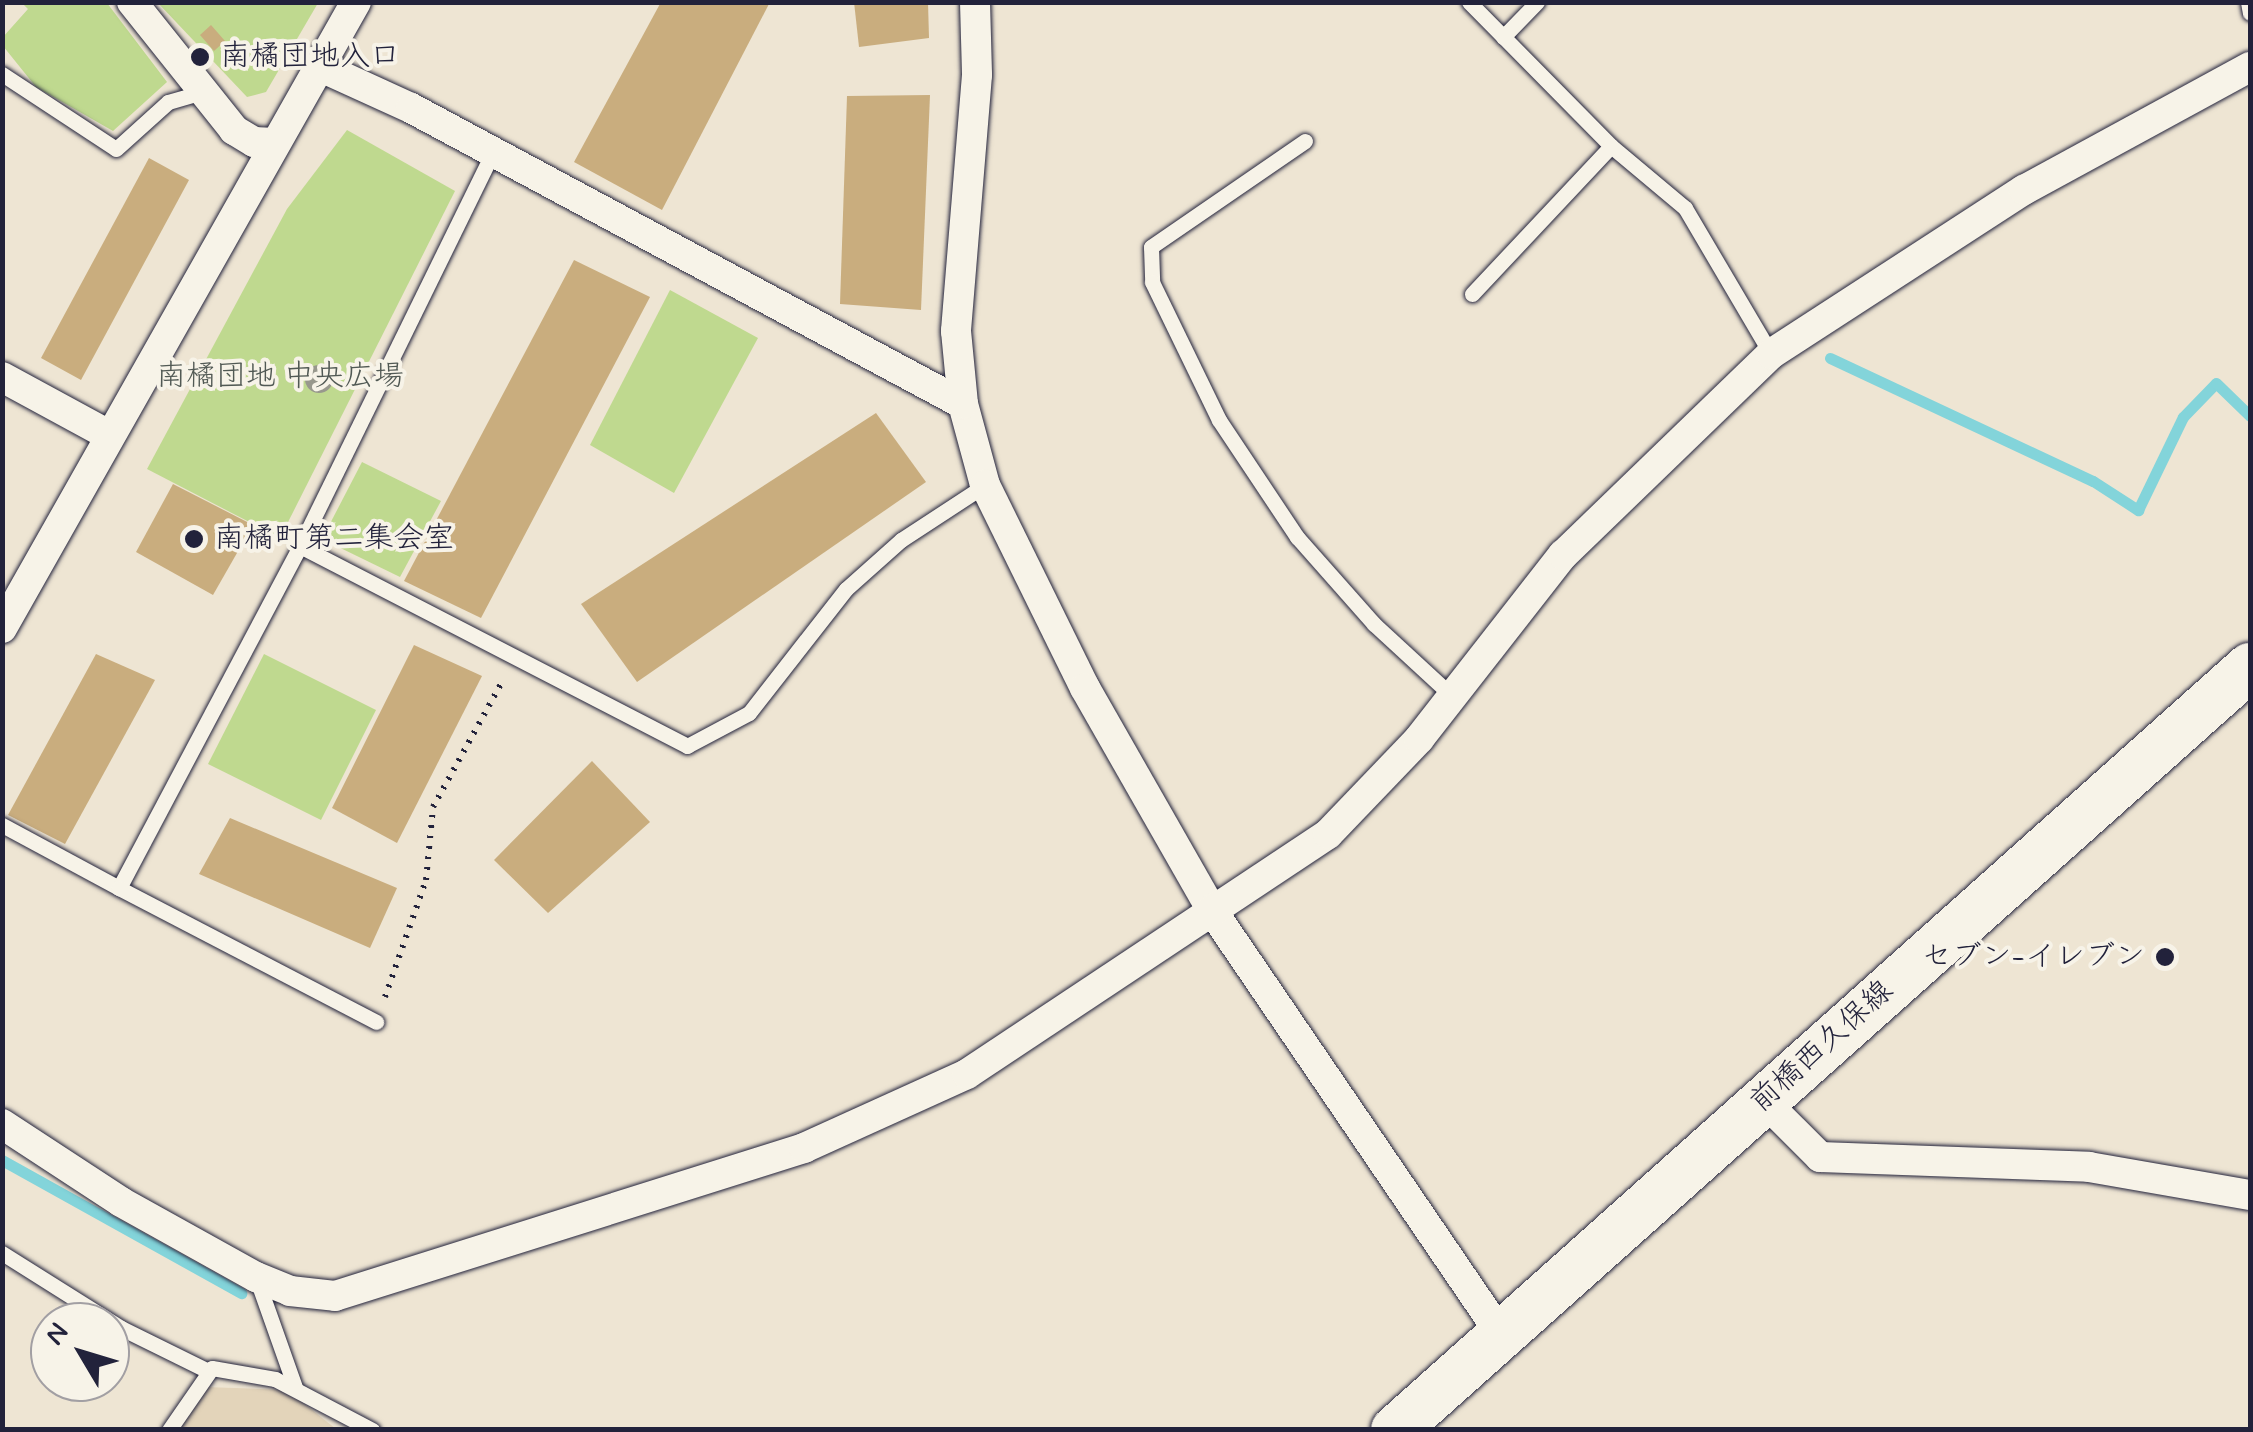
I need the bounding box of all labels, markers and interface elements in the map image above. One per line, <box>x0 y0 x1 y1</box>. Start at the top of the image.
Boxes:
place label: 南橘団地入口 <box>220 39 400 75</box>
marker: 南橘団地入口 <box>189 46 211 68</box>
park label: 南橘団地 中央広場 <box>156 359 404 395</box>
place label: 南橘町第二集会室 <box>214 521 454 557</box>
marker: 南橘町第二集会室 <box>183 528 205 550</box>
place label: セブン-イレブン <box>1922 939 2145 975</box>
marker: セブン-イレブン <box>2154 946 2176 968</box>
street label: 前橋西久保線 <box>1743 973 1901 1121</box>
north arrow <box>30 1302 130 1402</box>
text: N <box>37 1316 78 1353</box>

